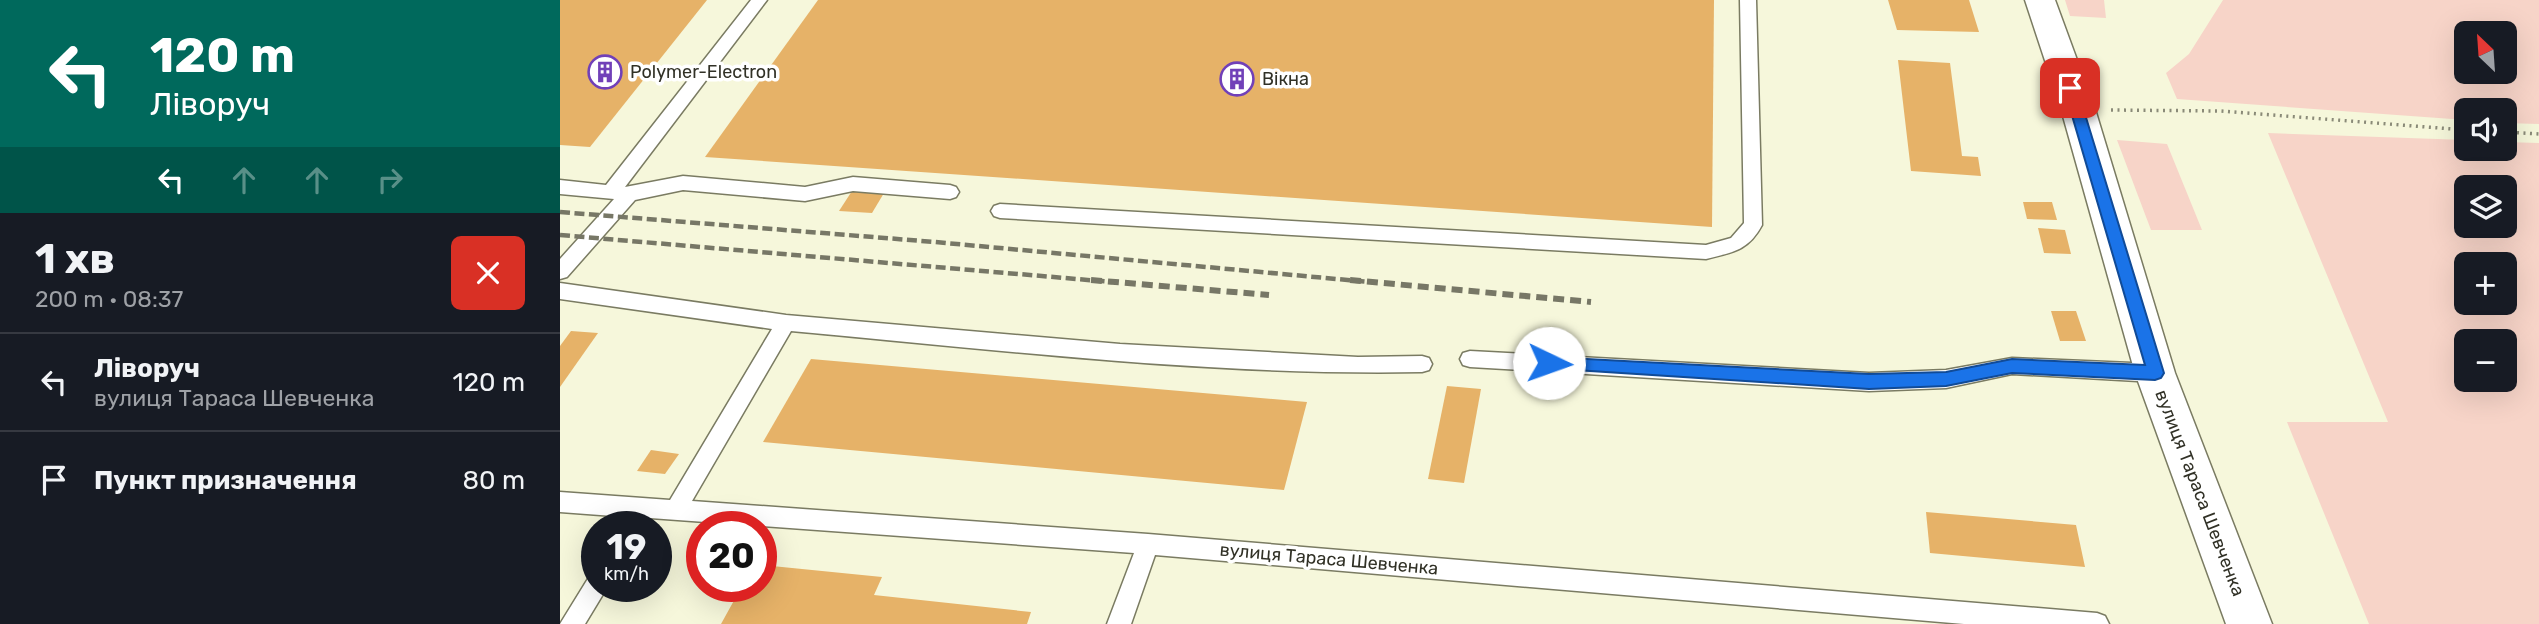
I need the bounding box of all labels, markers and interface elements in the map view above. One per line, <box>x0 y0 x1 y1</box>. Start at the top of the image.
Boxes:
north arrow <box>2454 21 2516 84</box>
map controls <box>2454 21 2517 392</box>
text: 120 m <box>150 26 295 84</box>
icon: left <box>35 28 126 119</box>
building icon: Polymer-Electron <box>586 53 624 91</box>
pin <box>2040 58 2100 118</box>
building icon: Вікна <box>1218 60 1256 98</box>
place label: Polymer-Electron <box>630 61 777 83</box>
place label: Вікна <box>1262 68 1309 90</box>
icon: arrive <box>2051 69 2089 107</box>
text: Ліворуч <box>150 85 270 123</box>
button: sound <box>2454 98 2517 161</box>
icon: left <box>152 161 190 199</box>
icon: ahead <box>225 161 263 199</box>
icon: ahead <box>298 161 336 199</box>
icon: right <box>371 161 409 199</box>
button: layers <box>2454 175 2517 238</box>
text: 1 хв <box>35 234 115 284</box>
button: close <box>451 236 525 310</box>
button: + <box>2454 252 2517 315</box>
text: 200 m · 08:37 <box>35 285 183 313</box>
position arrow <box>1512 326 1586 400</box>
button: − <box>2454 329 2517 392</box>
text: Ліворуч <box>94 353 200 384</box>
icon: left <box>35 363 73 401</box>
text: 120 m <box>453 367 525 398</box>
text: вулиця Тараса Шевченка <box>94 384 374 412</box>
street label: вулиця Тараса Шевченка <box>2150 387 2250 599</box>
icon: arrive <box>35 461 73 499</box>
text: Пункт призначення <box>94 465 357 496</box>
text: 80 m <box>462 465 525 496</box>
speed limit sign: 20 <box>686 511 777 602</box>
text: 19 <box>607 526 646 568</box>
street label: вулиця Тараса Шевченка <box>1219 538 1439 580</box>
text: km/h <box>604 563 649 585</box>

